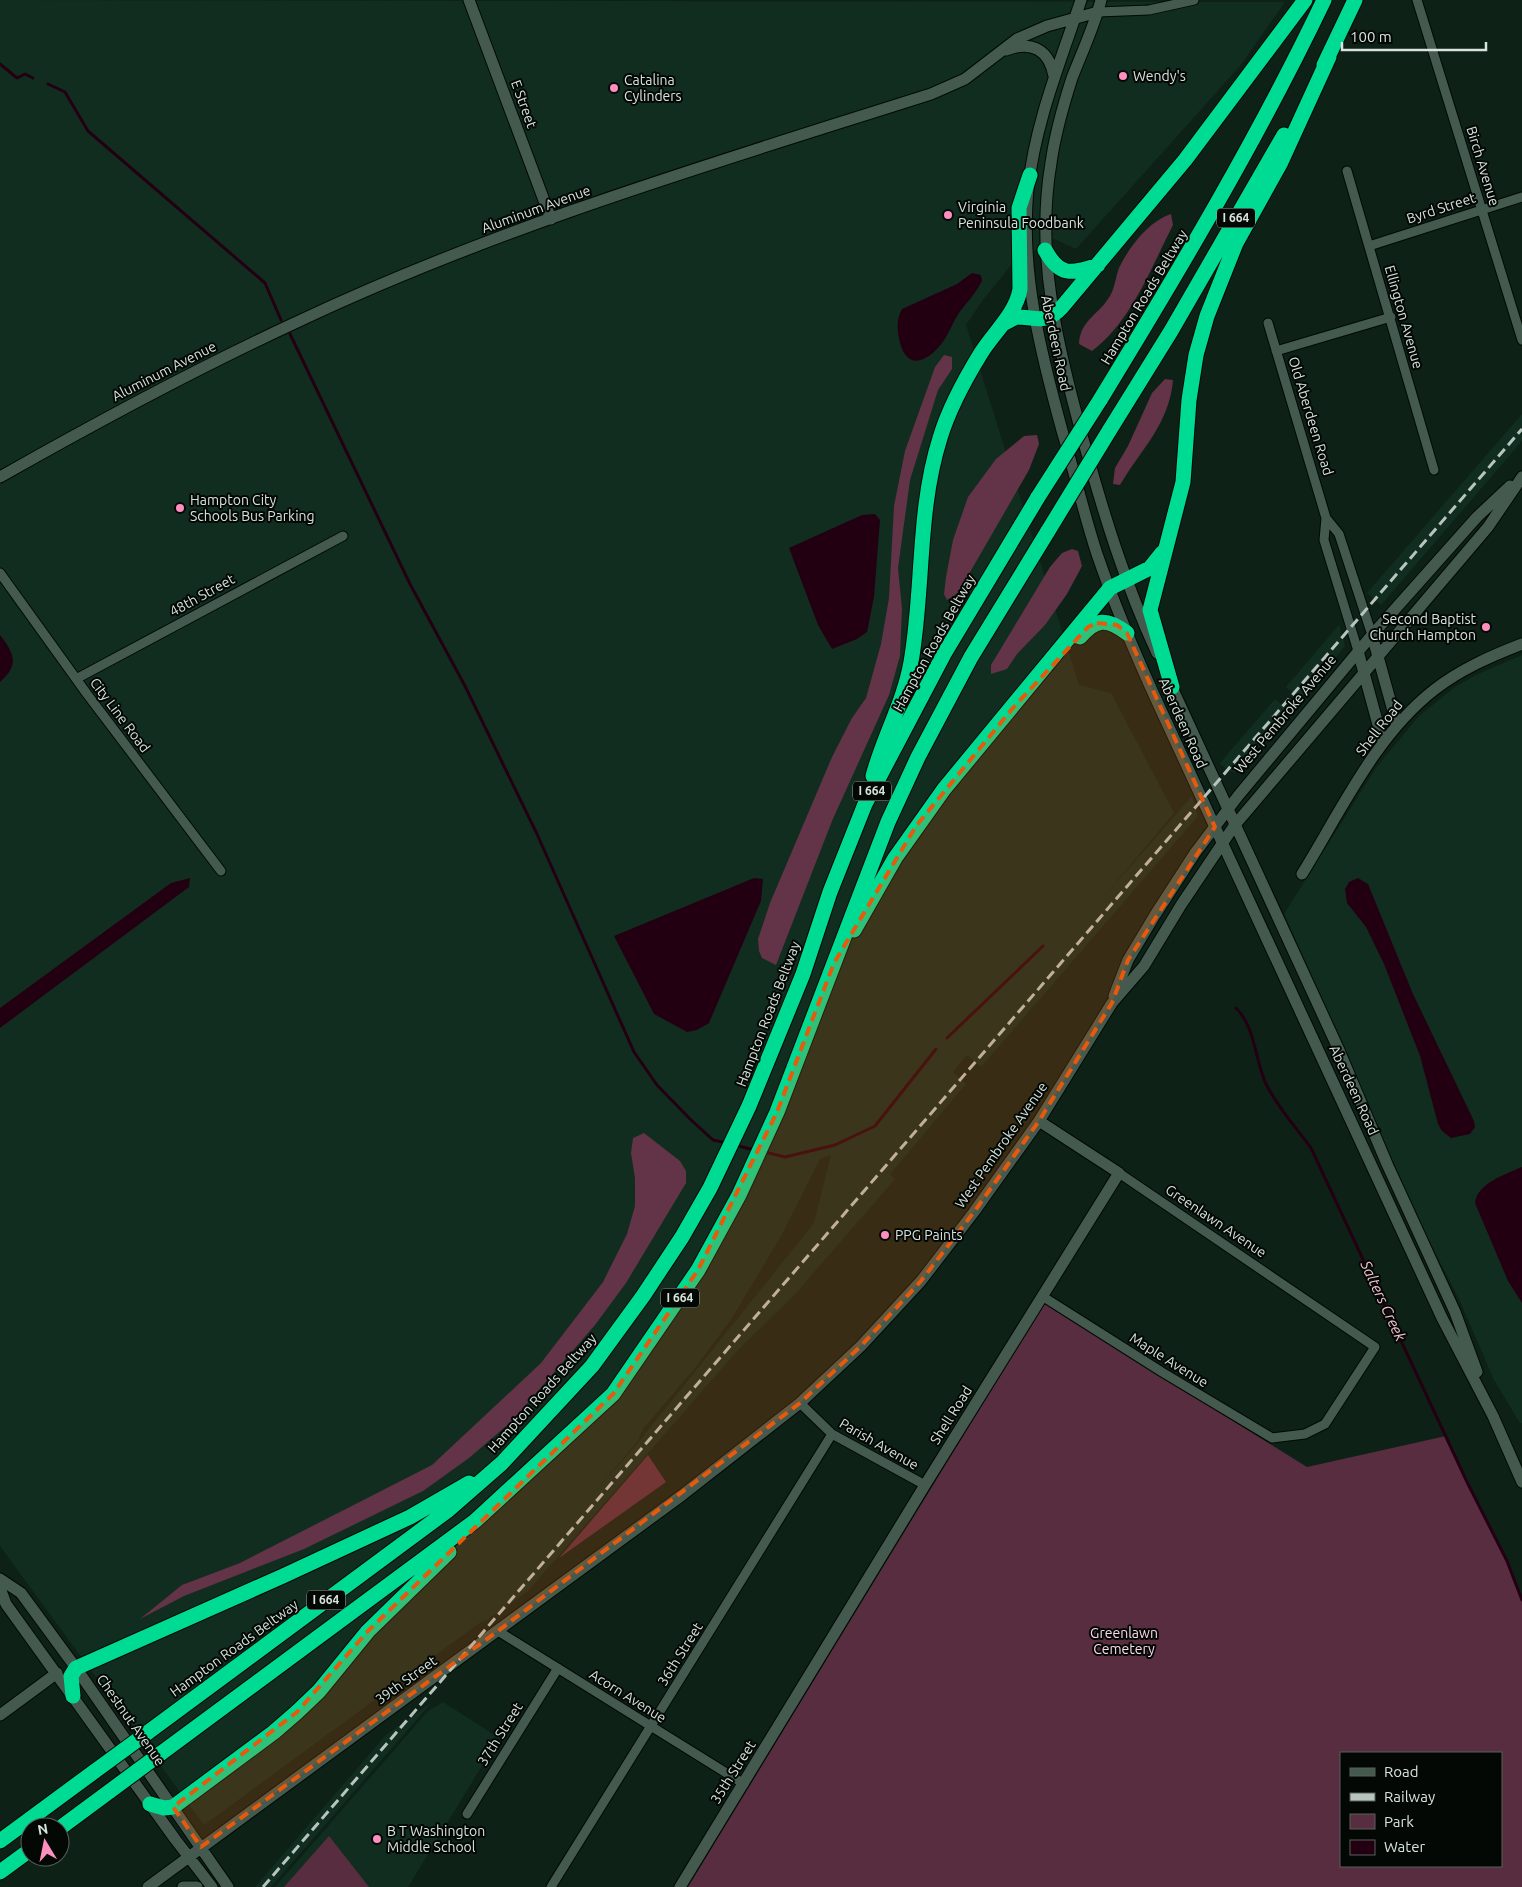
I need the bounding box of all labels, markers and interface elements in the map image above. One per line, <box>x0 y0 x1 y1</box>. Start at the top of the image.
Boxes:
scale bar <box>1342 20 1486 52</box>
text: 100 m <box>1350 28 1392 45</box>
place label: Wendy's <box>1133 68 1186 84</box>
marker: Wendy's <box>1117 70 1129 82</box>
place label: Catalina Cylinders <box>624 72 682 104</box>
street label: E Street <box>508 78 540 131</box>
marker: Catalina Cylinders <box>608 82 620 94</box>
street label: Birch Avenue <box>1463 124 1503 208</box>
street label: Aluminum Avenue <box>479 182 593 236</box>
street label: Byrd Street <box>1405 189 1478 227</box>
place label: Virginia Peninsula Foodbank <box>958 199 1084 231</box>
road number: I 664 <box>1217 208 1255 228</box>
marker: Virginia Peninsula Foodbank <box>942 209 954 221</box>
street label: Hampton Roads Beltway <box>1097 227 1191 367</box>
street label: Ellington Avenue <box>1382 264 1426 370</box>
street label: Aberdeen Road <box>1038 294 1074 392</box>
street label: Aluminum Avenue <box>109 338 219 404</box>
street label: Old Aberdeen Road <box>1285 355 1337 477</box>
place label: Hampton City Schools Bus Parking <box>190 492 315 524</box>
marker: Hampton City Schools Bus Parking <box>174 502 186 514</box>
street label: 48th Street <box>167 570 238 619</box>
street label: Hampton Roads Beltway <box>890 571 979 714</box>
place label: Second Baptist Church Hampton <box>1370 611 1476 643</box>
marker: Second Baptist Church Hampton <box>1480 621 1492 633</box>
street label: West Pembroke Avenue <box>1231 651 1339 777</box>
street label: City Line Road <box>87 675 153 755</box>
street label: Aberdeen Road <box>1156 675 1210 771</box>
street label: Shell Road <box>1352 697 1406 759</box>
road number: I 664 <box>853 781 891 800</box>
street label: Hampton Roads Beltway <box>733 939 803 1089</box>
street label: Aberdeen Road <box>1326 1042 1382 1138</box>
street label: West Pembroke Avenue <box>951 1079 1051 1211</box>
street label: Greenlawn Avenue <box>1163 1181 1269 1261</box>
place label: PPG Paints <box>895 1227 963 1243</box>
marker: PPG Paints <box>879 1229 891 1241</box>
water label: Salters Creek <box>1357 1257 1410 1344</box>
road number: I 664 <box>661 1289 699 1308</box>
street label: Hampton Roads Beltway <box>484 1330 600 1456</box>
street label: Maple Avenue <box>1127 1330 1211 1390</box>
street label: Shell Road <box>927 1383 975 1447</box>
street label: Parish Avenue <box>837 1415 921 1473</box>
road number: I 664 <box>307 1590 345 1610</box>
street label: Hampton Roads Beltway <box>167 1596 301 1700</box>
street label: 36th Street <box>654 1619 706 1689</box>
park label: Greenlawn Cemetery <box>1090 1625 1158 1657</box>
street label: 39th Street <box>372 1652 440 1708</box>
street label: Acorn Avenue <box>587 1666 669 1726</box>
street label: Chestnut Avenue <box>94 1671 168 1769</box>
street label: 37th Street <box>474 1699 526 1769</box>
street label: 35th Street <box>707 1737 759 1807</box>
legend <box>1340 1752 1502 1867</box>
text: Road <box>1384 1763 1419 1780</box>
text: Railway <box>1384 1788 1435 1805</box>
text: Park <box>1384 1813 1414 1830</box>
north arrow <box>20 1817 70 1867</box>
text: N <box>36 1820 49 1838</box>
place label: B T Washington Middle School <box>387 1823 485 1855</box>
marker: B T Washington Middle School <box>371 1833 383 1845</box>
text: Water <box>1384 1838 1425 1855</box>

